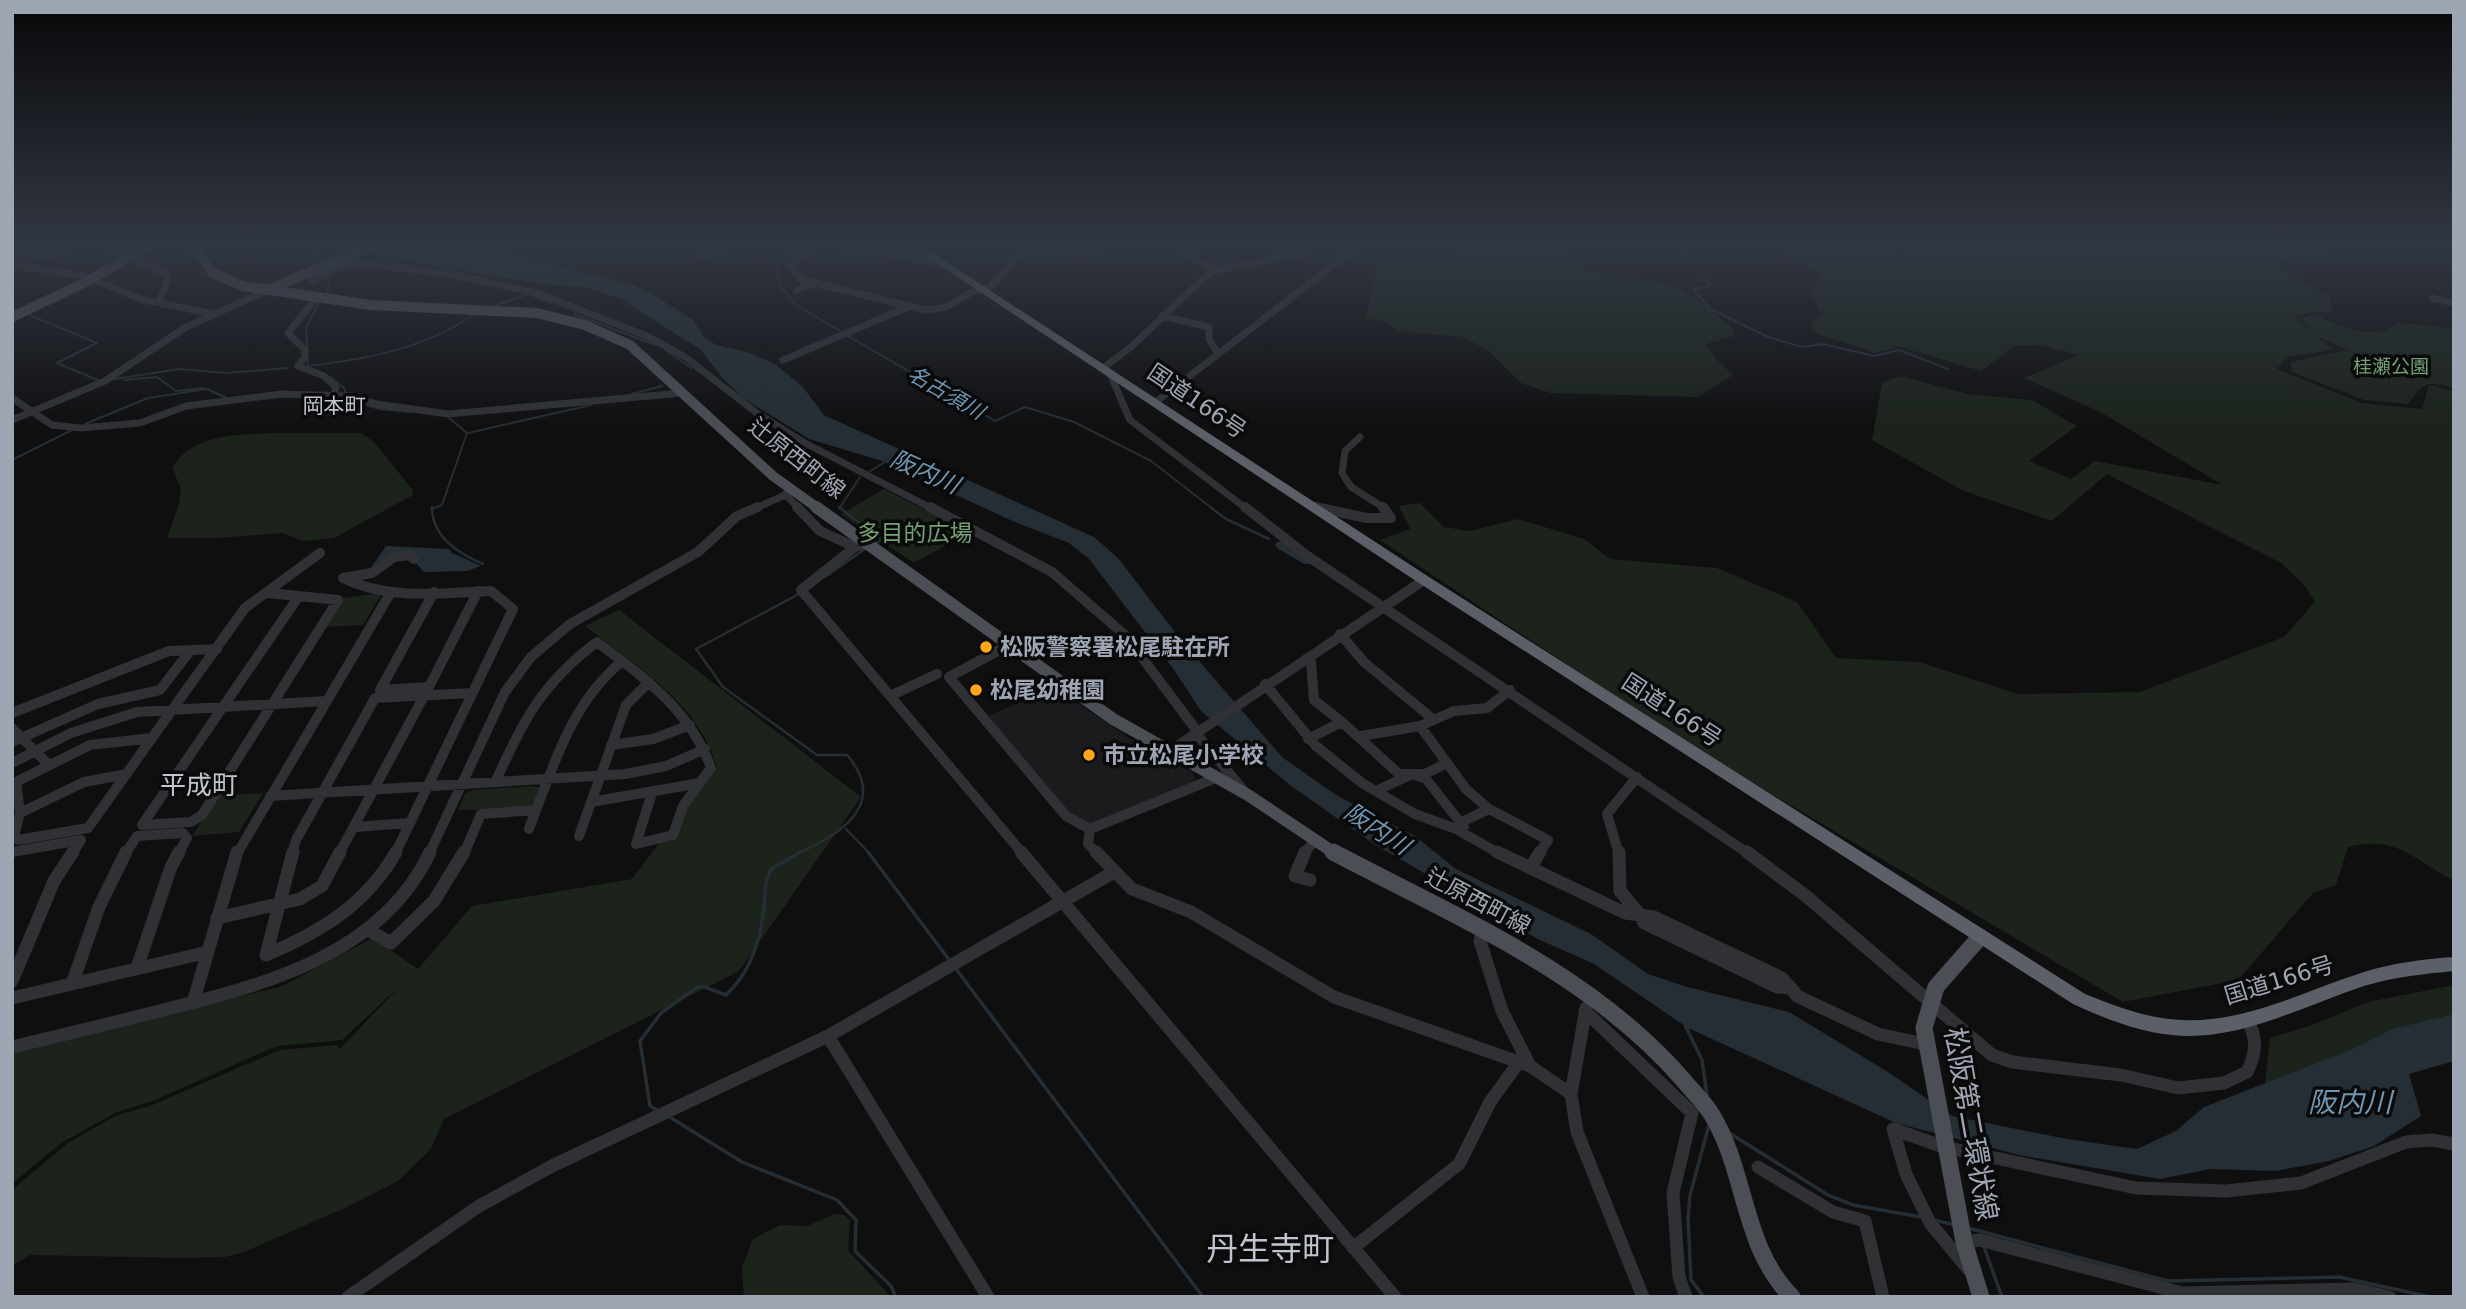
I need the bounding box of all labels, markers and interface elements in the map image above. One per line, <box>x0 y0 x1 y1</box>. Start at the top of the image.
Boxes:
park label: 桂瀬公園 <box>2353 355 2429 377</box>
street label: 国道166号 <box>1143 359 1251 443</box>
water label: 名古須川 <box>904 362 990 425</box>
district label: 岡本町 <box>303 394 366 418</box>
street label: 辻原西町線 <box>744 412 850 504</box>
water label: 阪内川 <box>886 445 966 501</box>
park label: 多目的広場 <box>858 520 973 546</box>
place label: 松阪警察署松尾駐在所 <box>1000 634 1230 660</box>
marker: 松阪警察署松尾駐在所 <box>978 639 994 655</box>
street label: 国道166号 <box>1618 668 1726 752</box>
place label: 松尾幼稚園 <box>990 677 1105 703</box>
marker: 松尾幼稚園 <box>968 682 984 698</box>
place label: 市立松尾小学校 <box>1103 742 1264 768</box>
marker: 市立松尾小学校 <box>1081 747 1097 763</box>
district label: 平成町 <box>160 770 238 800</box>
water label: 阪内川 <box>1339 798 1417 862</box>
street label: 辻原西町線 <box>1421 863 1535 939</box>
street label: 国道166号 <box>2221 951 2337 1009</box>
street label: 松阪第二環状線 <box>1938 1025 2004 1223</box>
water label: 阪内川 <box>2308 1086 2395 1119</box>
district label: 丹生寺町 <box>1206 1230 1334 1268</box>

